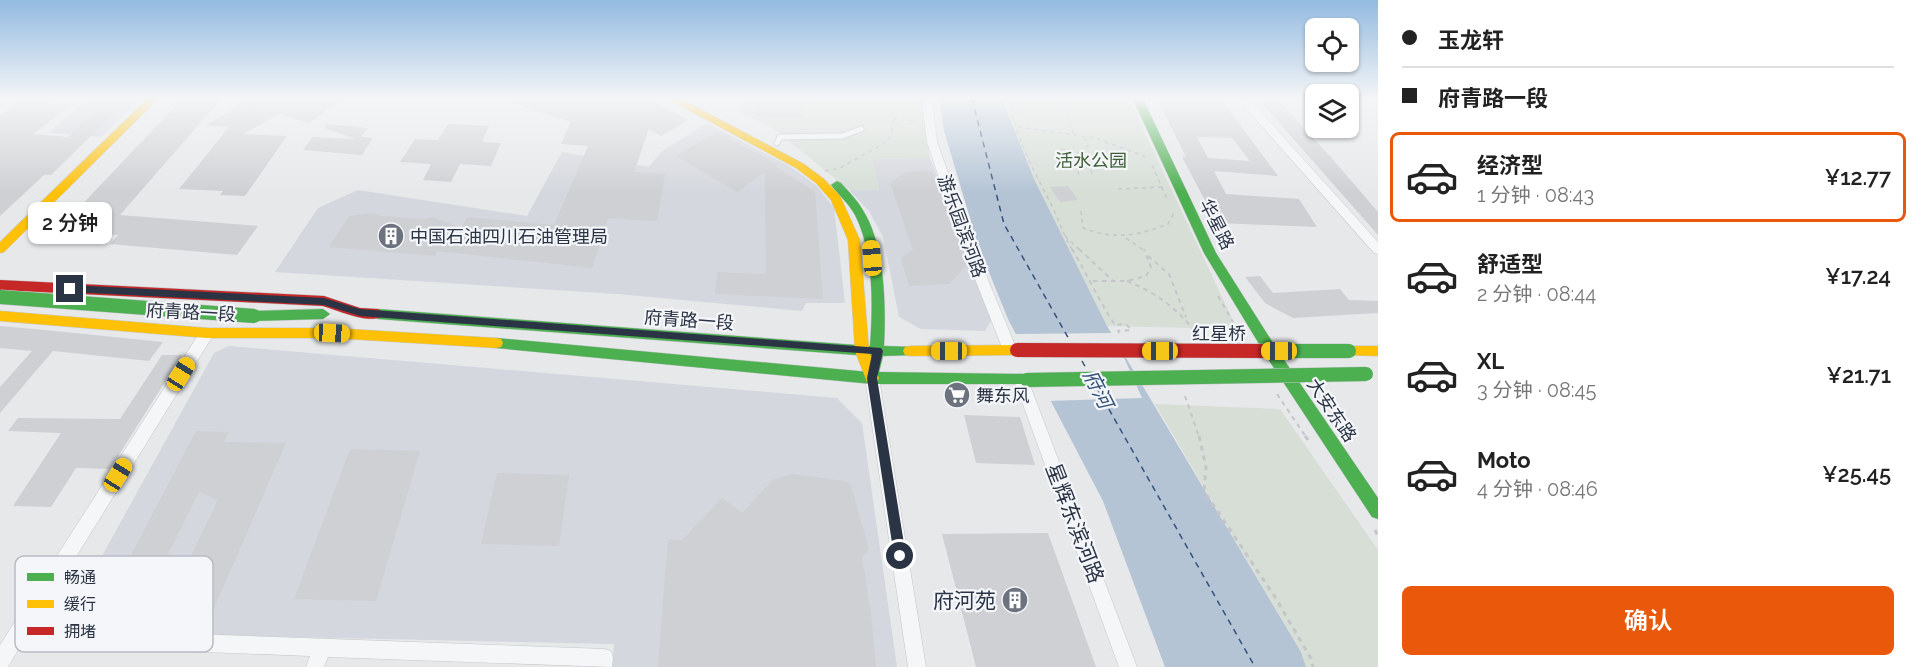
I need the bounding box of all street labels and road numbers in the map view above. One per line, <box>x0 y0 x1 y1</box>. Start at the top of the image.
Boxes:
street label: 游乐园滨河路 <box>934 172 990 280</box>
street label: 华星路 <box>1195 195 1239 253</box>
street label: 府青路一段 <box>146 299 236 325</box>
street label: 府青路一段 <box>643 306 735 334</box>
street label: 红星桥 <box>1192 323 1246 344</box>
street label: 大安东路 <box>1303 374 1361 446</box>
street label: 星辉东滨河路 <box>1041 460 1109 586</box>

